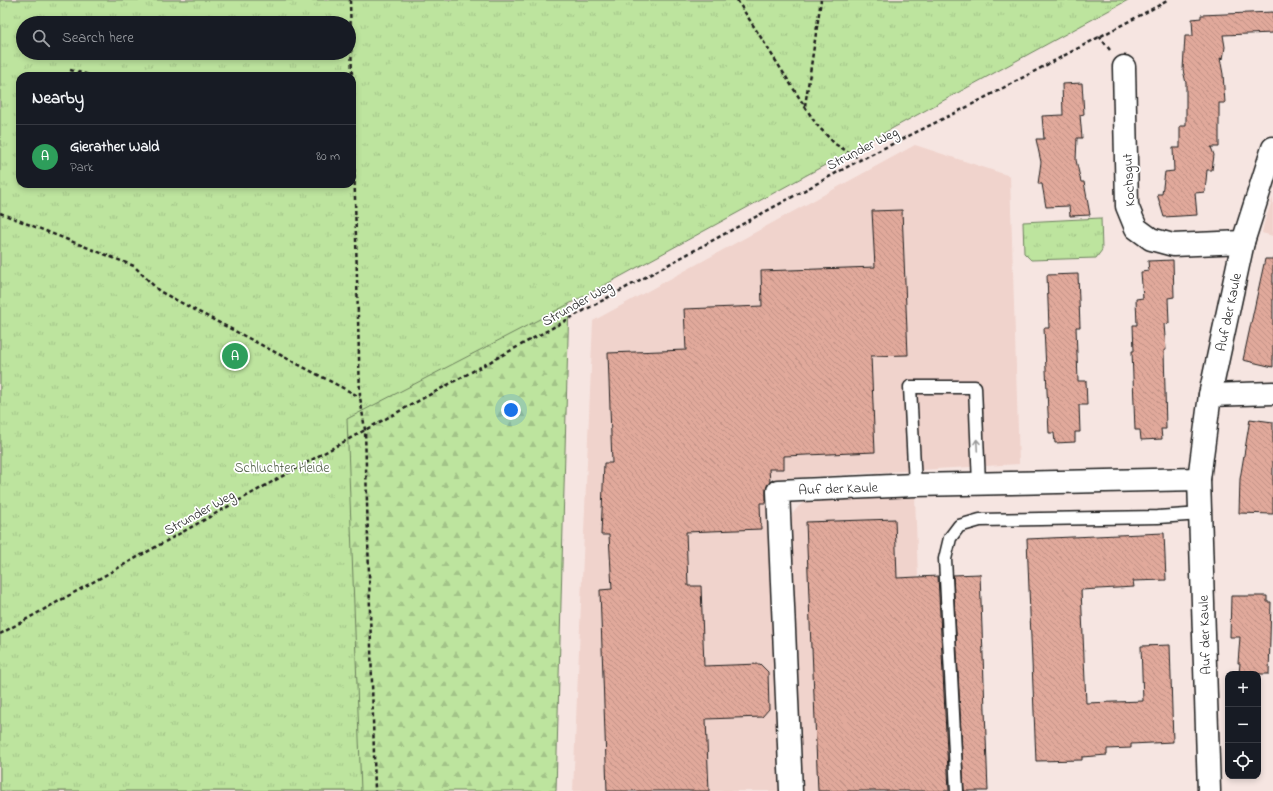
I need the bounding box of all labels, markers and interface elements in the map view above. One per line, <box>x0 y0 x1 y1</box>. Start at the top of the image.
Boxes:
search box <box>16 16 356 60</box>
icon: search <box>30 27 52 49</box>
text: Search here <box>62 27 134 49</box>
text: Nearby <box>32 86 84 111</box>
street label: Strunder Weg <box>823 122 903 177</box>
text: Gierather Wald <box>70 136 160 158</box>
text: A <box>41 147 49 166</box>
text: 80 m <box>316 147 340 166</box>
street label: Kochsgut <box>1118 153 1142 207</box>
text: Park <box>70 158 94 177</box>
street label: Auf der Kaule <box>1211 271 1248 353</box>
street label: Strunder Weg <box>538 276 618 333</box>
pin: A <box>222 341 248 371</box>
your location <box>501 400 521 420</box>
one-way arrow <box>974 439 981 452</box>
park label: Schluchter Heide <box>235 458 330 479</box>
street label: Auf der Kaule <box>798 478 879 501</box>
street label: Strunder Weg <box>160 485 240 542</box>
street label: Auf der Kaule <box>1194 594 1217 675</box>
map controls <box>1225 671 1261 779</box>
button: + <box>1225 671 1261 707</box>
button: − <box>1225 707 1261 743</box>
button: locate <box>1225 743 1261 779</box>

